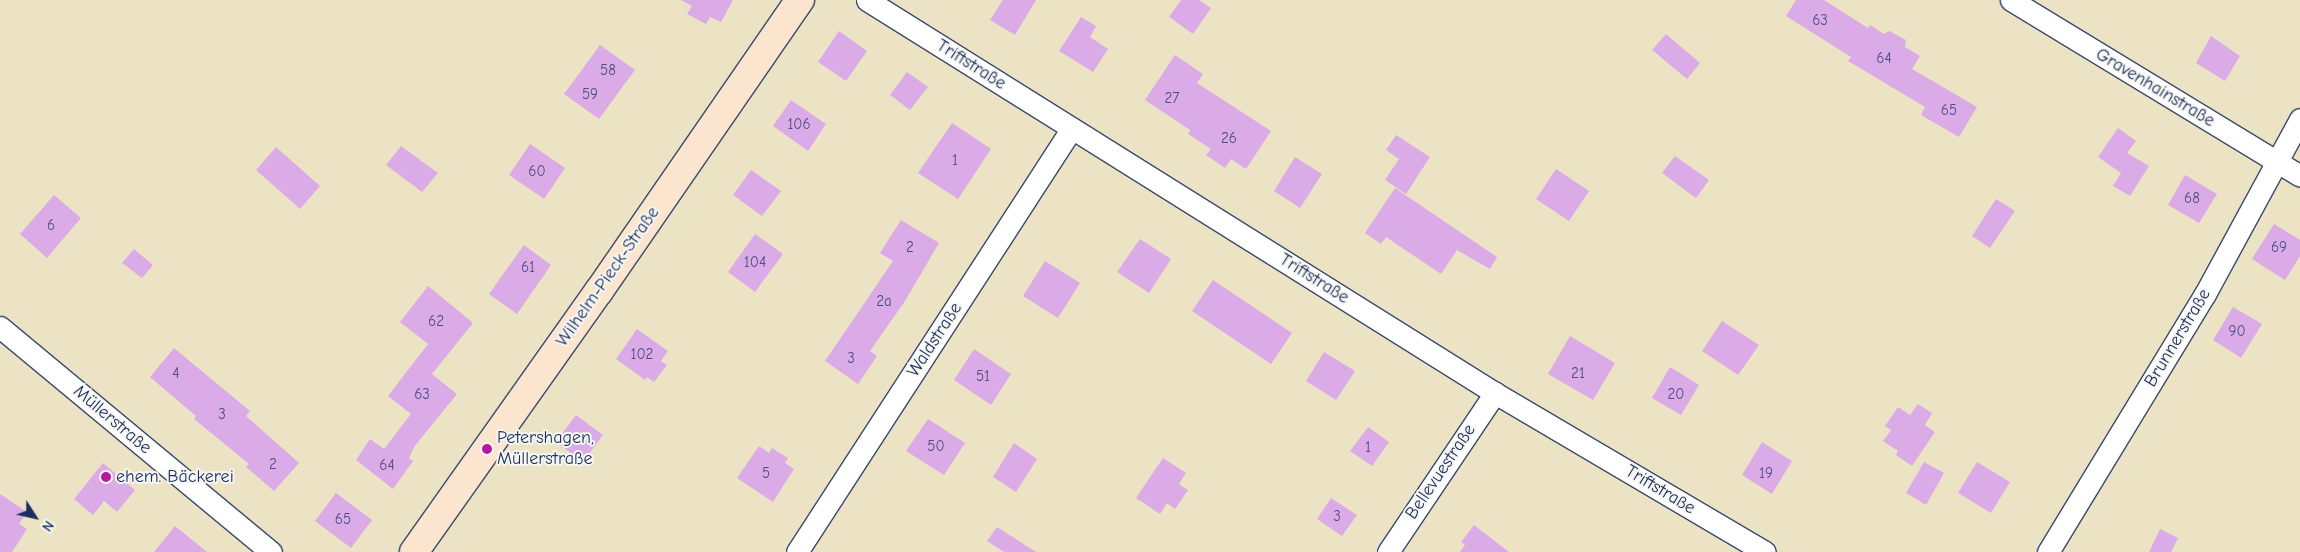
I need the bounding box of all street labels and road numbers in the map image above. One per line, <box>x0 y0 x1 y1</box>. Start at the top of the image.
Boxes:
street label: Triftstraße <box>932 35 1010 95</box>
street label: Gravenhainstraße <box>2091 44 2219 132</box>
street label: Wilhelm-Pieck-Straße <box>552 203 664 351</box>
street label: Triftstraße <box>1275 249 1353 309</box>
street label: Brunnerstraße <box>2140 285 2216 391</box>
street label: Waldstraße <box>903 299 967 381</box>
street label: Müllerstraße <box>68 381 156 459</box>
street label: Bellevuestraße <box>1401 420 1481 524</box>
street label: Triftstraße <box>1621 461 1699 519</box>

